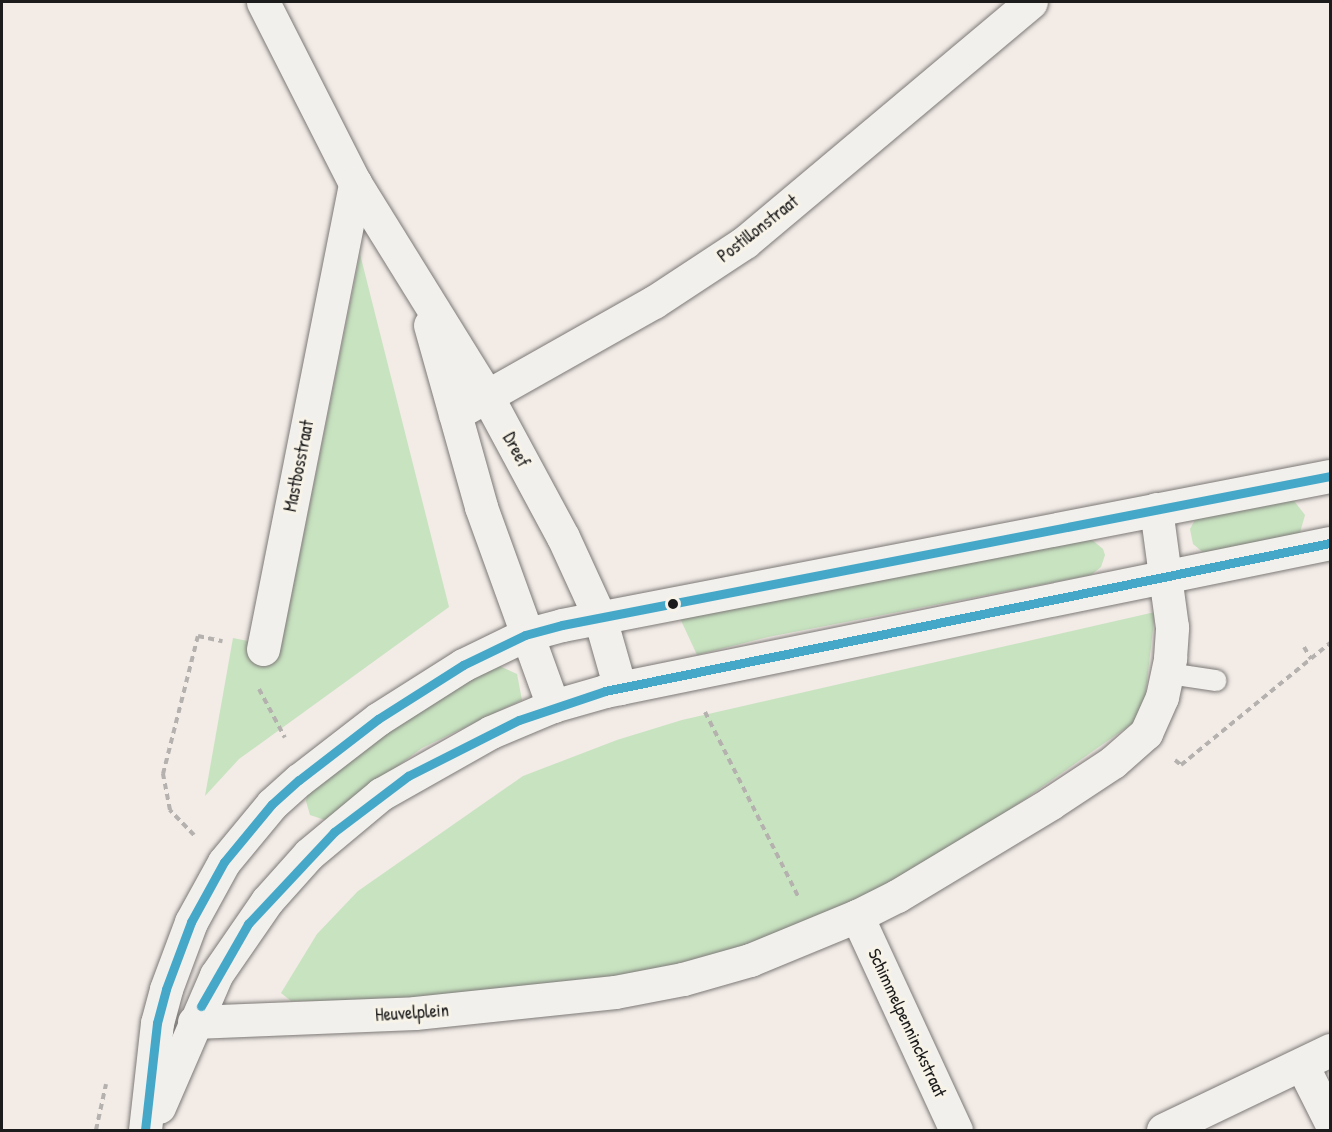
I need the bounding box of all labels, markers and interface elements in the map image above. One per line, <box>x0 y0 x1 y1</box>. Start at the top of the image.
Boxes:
street label: Postillonstraat <box>713 191 803 267</box>
street label: Mastbosstraat <box>280 418 318 514</box>
street label: Dreef <box>498 429 534 471</box>
unlabelled marker <box>667 598 679 610</box>
street label: Schimmelpenninckstraat <box>863 945 951 1101</box>
street label: Heuvelplein <box>374 1000 450 1026</box>

